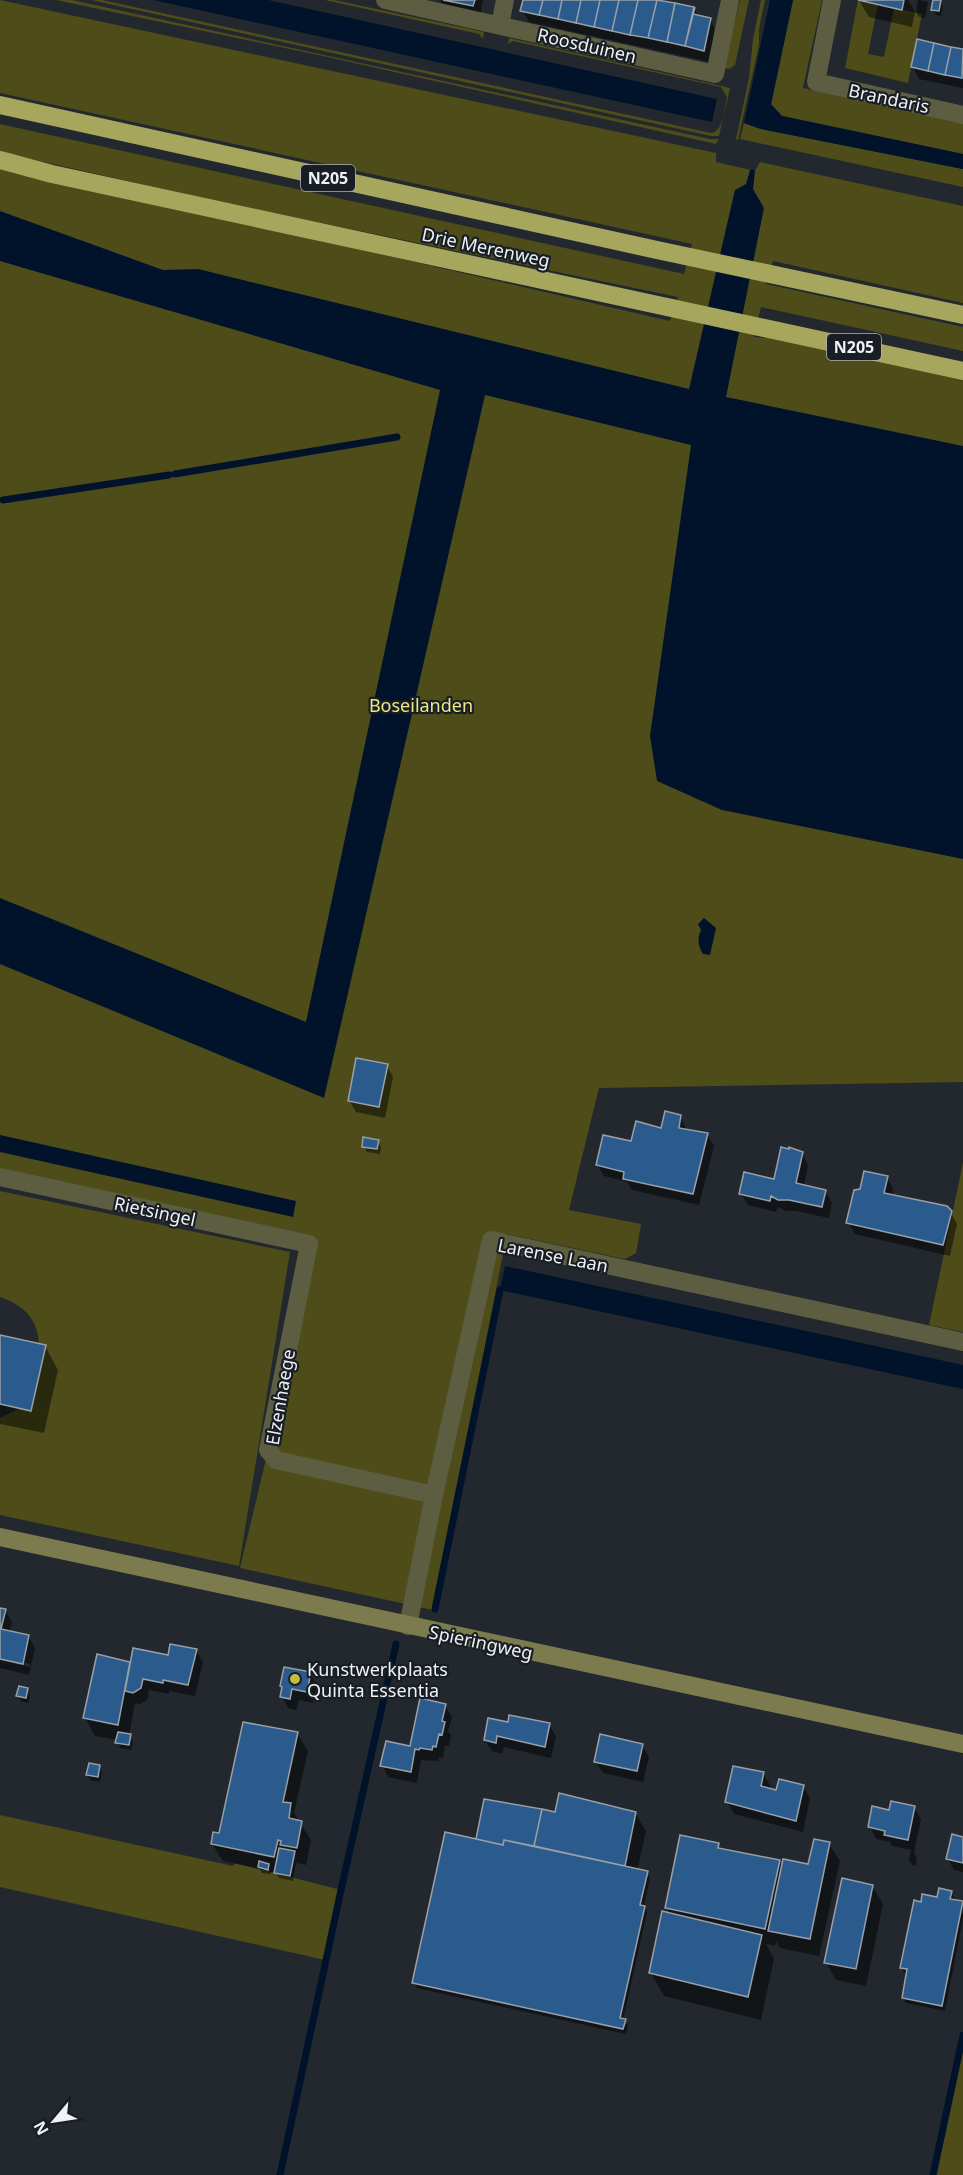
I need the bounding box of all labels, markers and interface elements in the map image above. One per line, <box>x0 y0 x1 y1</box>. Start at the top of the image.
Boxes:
street label: Roosduinen <box>535 22 639 68</box>
street label: Brandaris <box>846 78 932 118</box>
road number: N205 <box>301 165 355 191</box>
street label: Drie Merenweg <box>420 222 552 272</box>
road number: N205 <box>827 334 881 360</box>
park label: Boseilanden <box>369 693 473 717</box>
street label: Rietsingel <box>112 1191 198 1231</box>
street label: Larense Laan <box>496 1233 610 1277</box>
street label: Elzenhaege <box>260 1347 300 1447</box>
street label: Spieringweg <box>427 1619 535 1665</box>
place label: Kunstwerkplaats Quinta Essentia <box>307 1657 448 1702</box>
marker: Kunstwerkplaats Quinta Essentia <box>288 1672 302 1686</box>
north arrow <box>24 2091 84 2151</box>
text: N <box>28 2117 54 2139</box>

